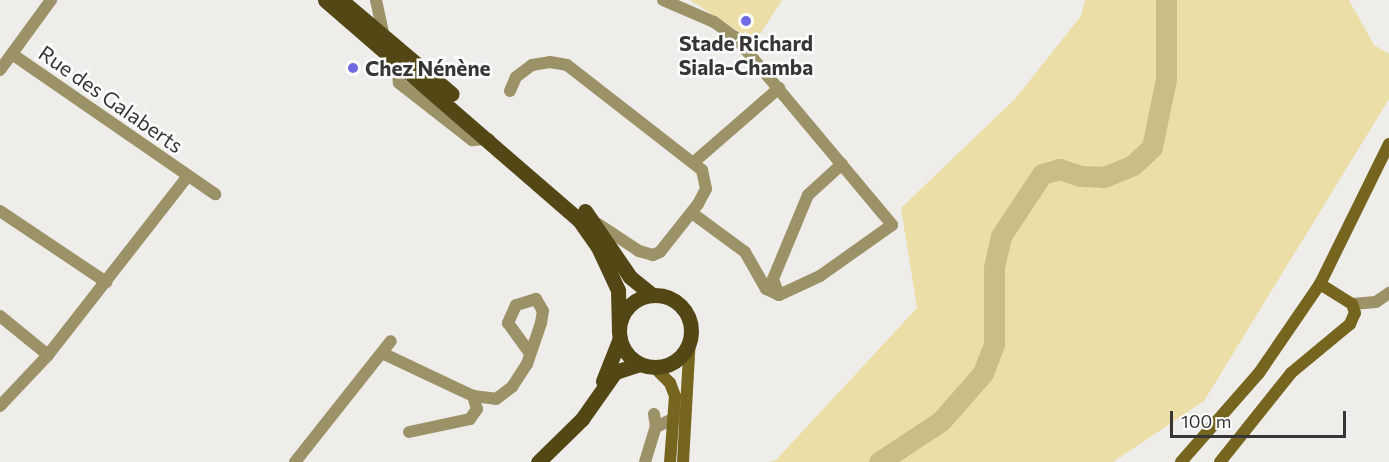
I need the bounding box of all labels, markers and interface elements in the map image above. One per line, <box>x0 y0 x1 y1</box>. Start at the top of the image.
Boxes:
marker: Stade Richard Siala-Chamba <box>739 14 753 28</box>
place label: Stade Richard Siala-Chamba <box>679 30 813 80</box>
street label: Rue des Galaberts <box>34 40 188 158</box>
place label: Chez Nénène <box>365 55 491 81</box>
marker: Chez Nénène <box>346 61 360 75</box>
scale bar <box>1173 399 1348 437</box>
text: 100 m <box>1181 410 1231 432</box>

